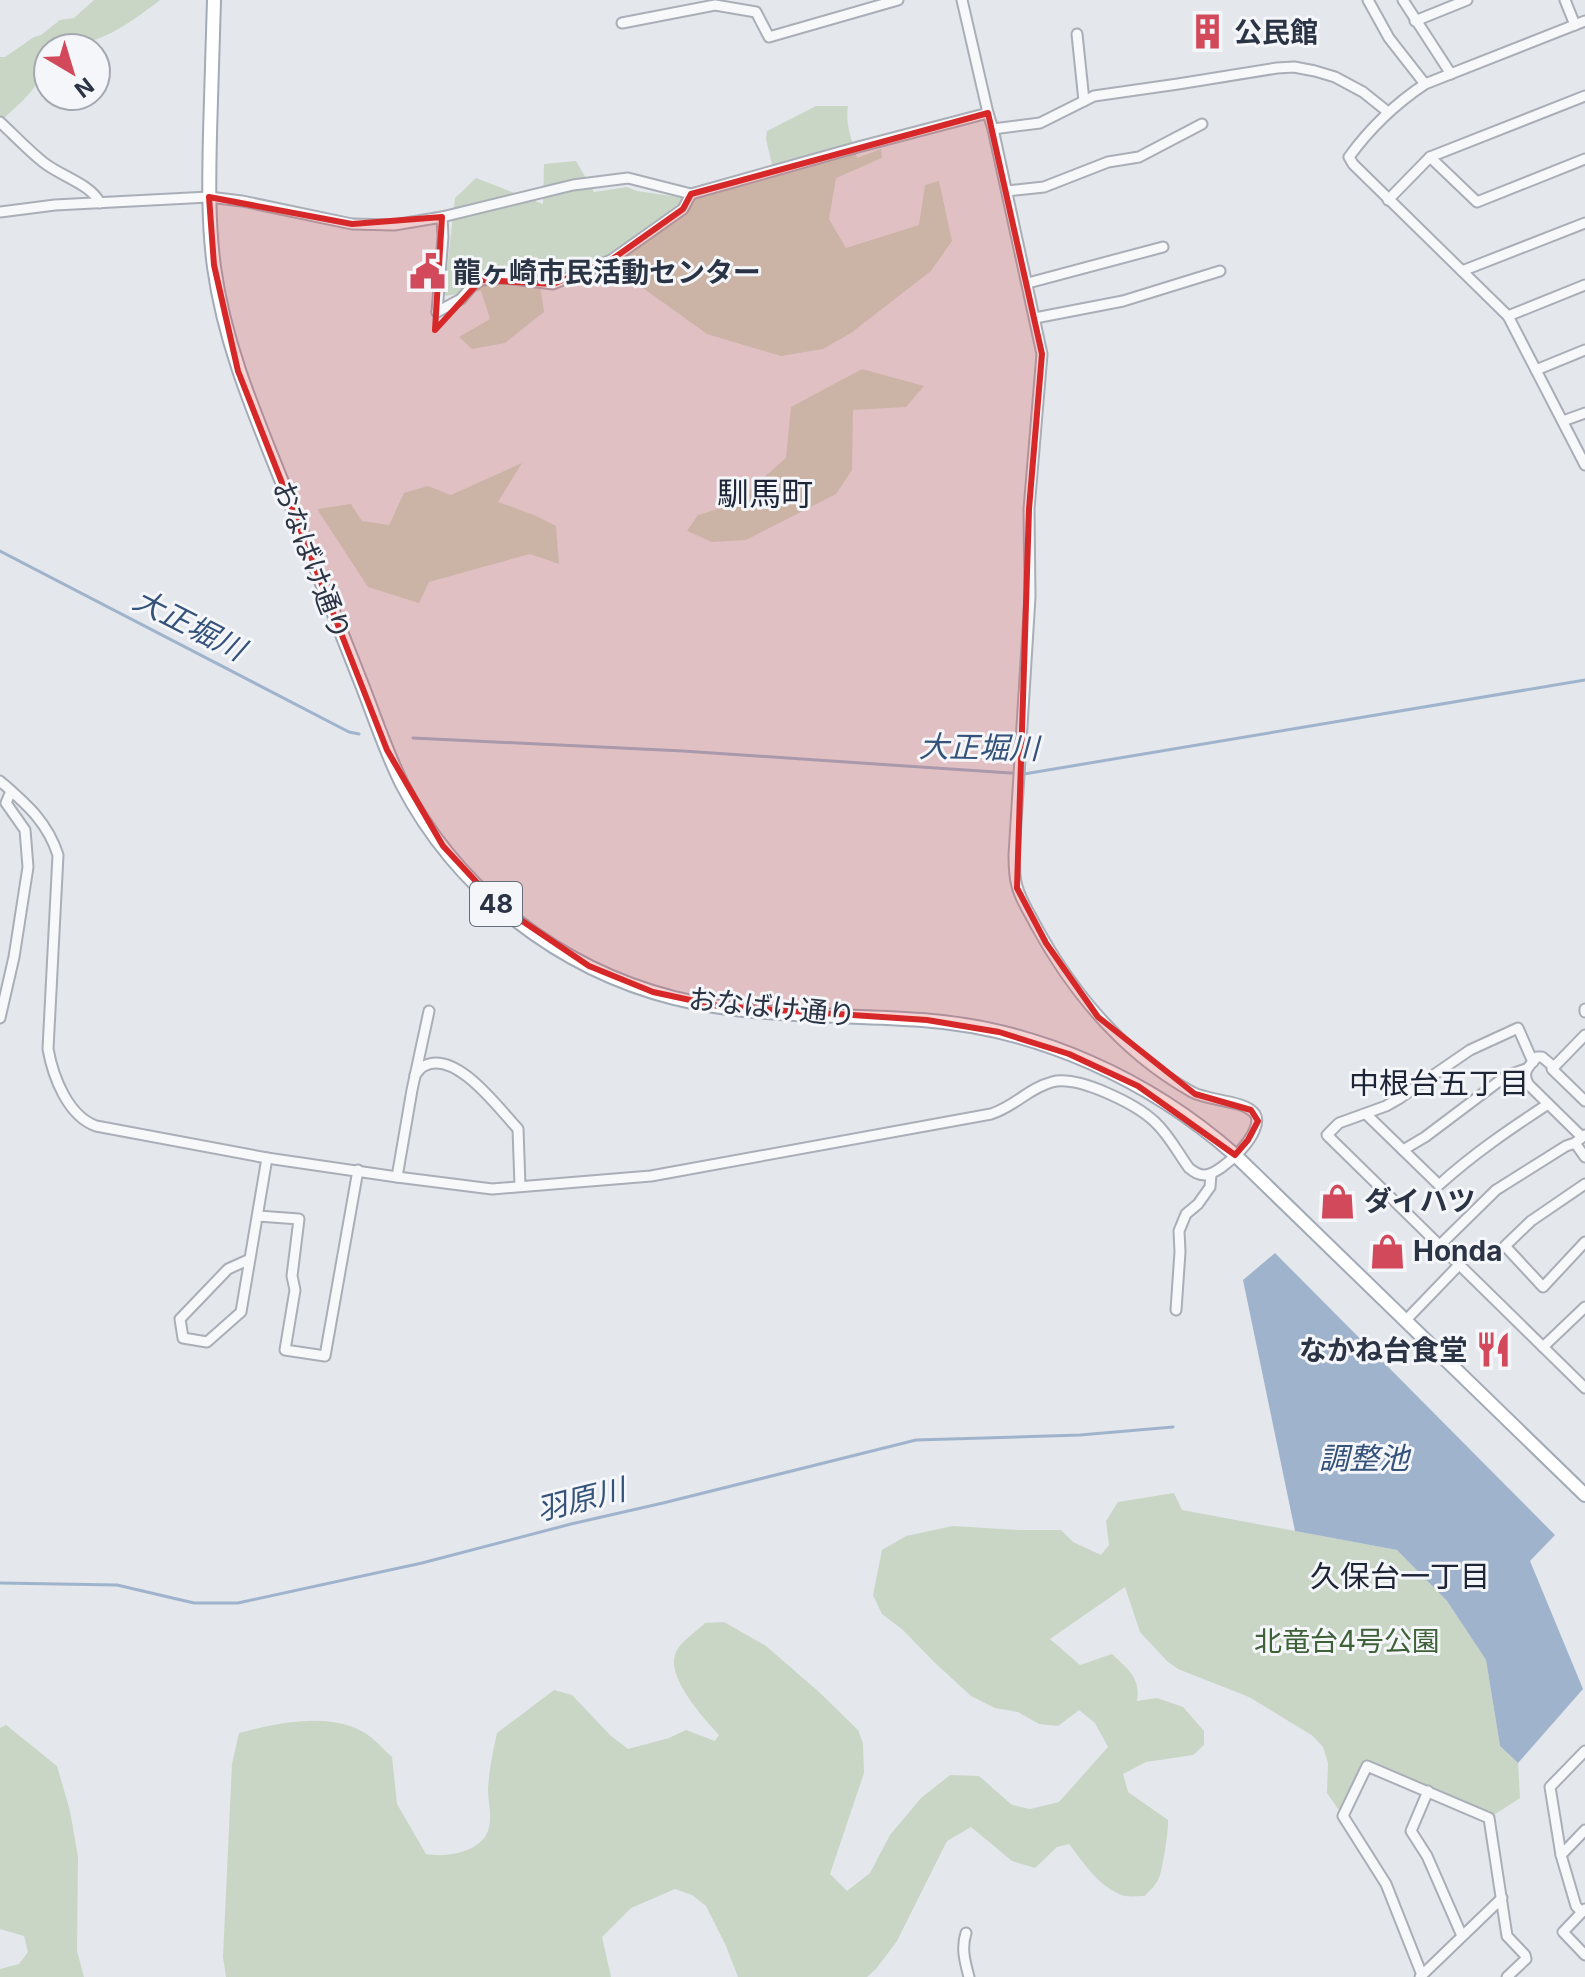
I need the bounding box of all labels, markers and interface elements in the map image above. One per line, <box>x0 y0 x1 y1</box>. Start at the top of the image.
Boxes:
building icon: 公民館 <box>1189 13 1227 51</box>
place label: 公民館 <box>1234 15 1318 49</box>
north arrow <box>32 32 112 112</box>
text: N <box>70 72 99 103</box>
public building icon: 龍ヶ崎市民活動センター <box>408 253 446 291</box>
place label: 龍ヶ崎市民活動センター <box>453 255 761 289</box>
district label: 馴馬町 <box>717 474 813 513</box>
street label: おなばけ通り <box>266 475 358 645</box>
water label: 大正堀川 <box>128 581 254 669</box>
water label: 大正堀川 <box>919 728 1042 766</box>
road number: 48 <box>470 882 522 926</box>
street label: おなばけ通り <box>687 981 857 1033</box>
district label: 中根台五丁目 <box>1349 1065 1529 1101</box>
shop icon: ダイハツ <box>1319 1182 1357 1220</box>
place label: ダイハツ <box>1364 1184 1475 1218</box>
shop icon: Honda <box>1368 1232 1406 1270</box>
place label: Honda <box>1413 1234 1502 1268</box>
restaurant icon: なかね台食堂 <box>1474 1331 1512 1369</box>
place label: なかね台食堂 <box>1299 1333 1467 1367</box>
water label: 調整池 <box>1319 1440 1412 1476</box>
water label: 羽原川 <box>533 1470 632 1527</box>
district label: 久保台一丁目 <box>1310 1558 1490 1594</box>
park label: 北竜台4号公園 <box>1254 1624 1440 1658</box>

